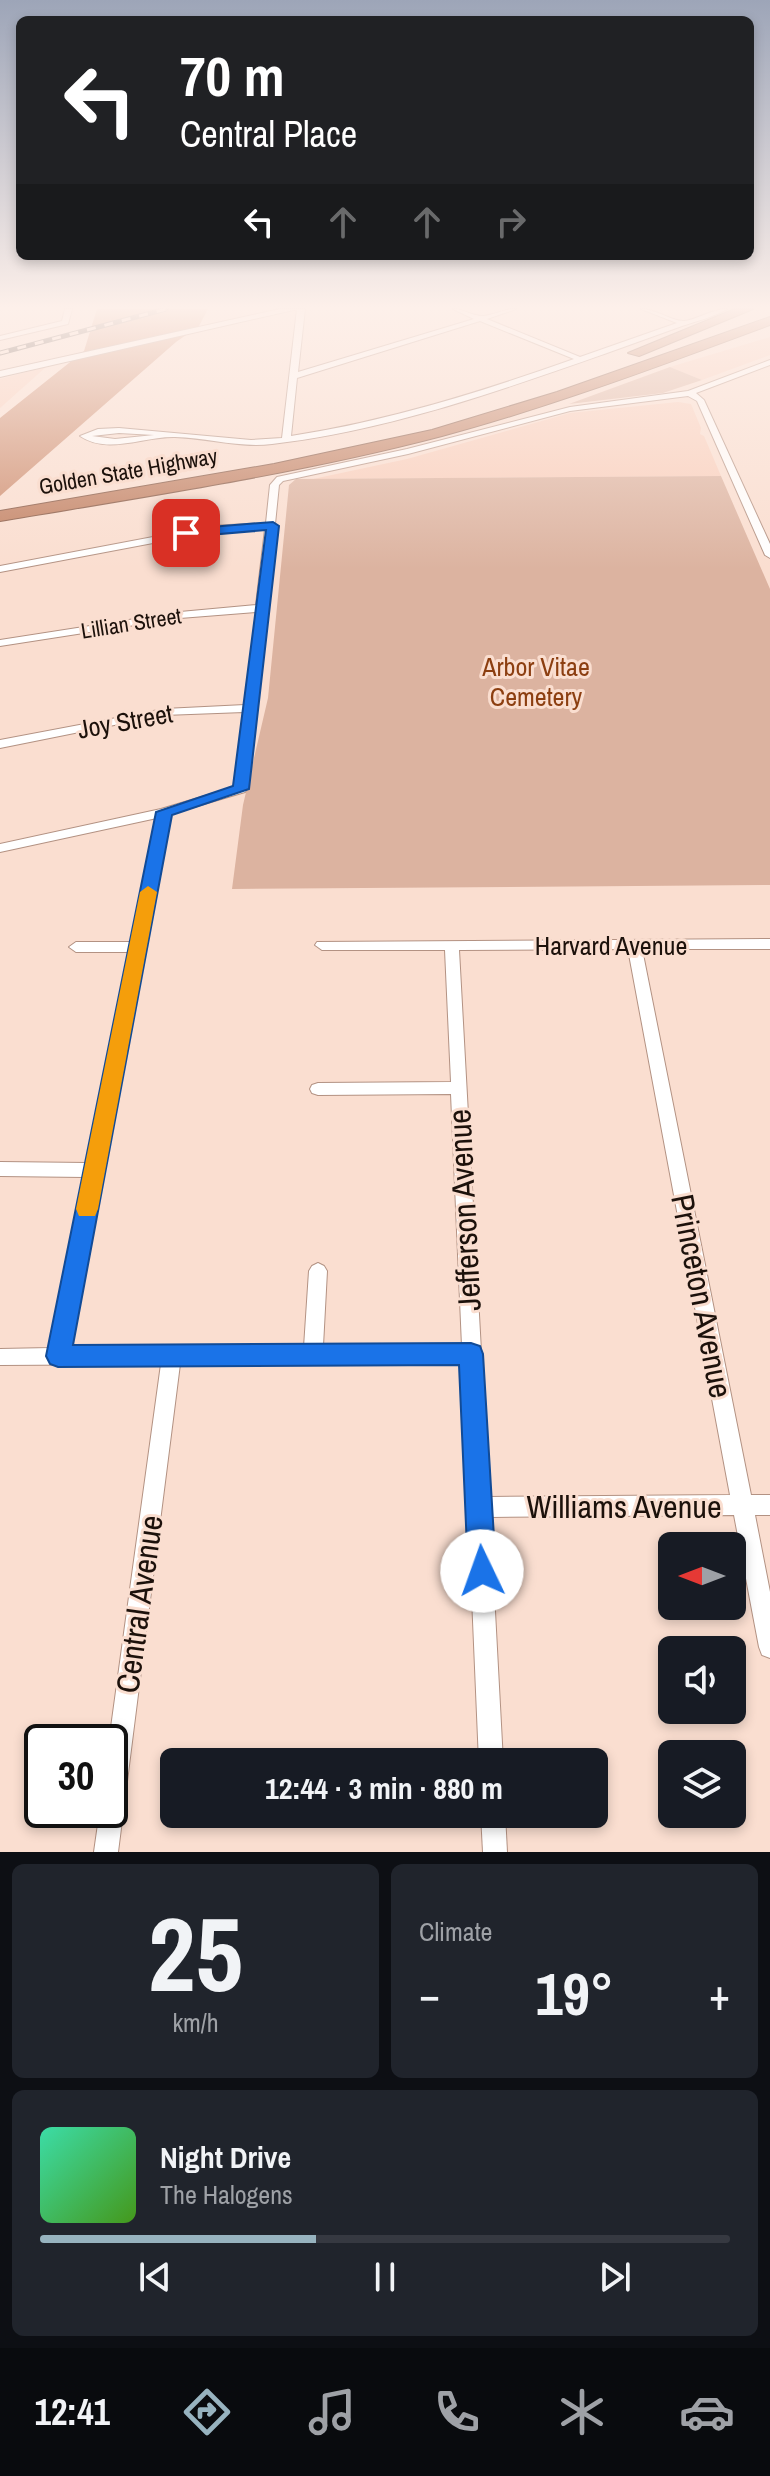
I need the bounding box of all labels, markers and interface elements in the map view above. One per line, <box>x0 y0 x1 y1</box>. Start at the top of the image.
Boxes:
text: 70 m <box>180 38 285 113</box>
icon: left <box>48 48 152 152</box>
text: Central Place <box>180 110 357 158</box>
icon: left <box>237 200 281 244</box>
icon: ahead <box>321 200 365 244</box>
icon: ahead <box>405 200 449 244</box>
icon: right <box>489 200 533 244</box>
street label: Golden State Highway <box>37 441 219 501</box>
pin <box>152 499 220 567</box>
icon: arrive <box>164 511 208 555</box>
street label: Lillian Street <box>79 600 183 646</box>
park label: Arbor Vitae Cemetery <box>481 649 590 714</box>
street label: Joy Street <box>75 695 175 747</box>
street label: Harvard Avenue <box>535 928 687 963</box>
street label: Jefferson Avenue <box>437 1108 491 1312</box>
street label: Princeton Avenue <box>661 1190 743 1402</box>
street label: Williams Avenue <box>527 1485 721 1528</box>
street label: Central Avenue <box>105 1512 173 1696</box>
position arrow <box>440 1529 524 1613</box>
north arrow <box>658 1532 746 1620</box>
map controls <box>658 1532 746 1828</box>
button: sound <box>658 1636 746 1724</box>
speed limit sign: 30 <box>24 1724 128 1828</box>
button: layers <box>658 1740 746 1828</box>
text: 12:44 · 3 min · 880 m <box>265 1768 503 1808</box>
text: 25 <box>148 1883 243 2023</box>
text: Climate <box>419 1914 492 1949</box>
text: 19° <box>535 1953 614 2034</box>
text: − <box>419 1964 440 2024</box>
text: + <box>709 1964 730 2024</box>
text: km/h <box>172 2005 219 2040</box>
text: Night Drive <box>160 2137 291 2177</box>
text: The Halogens <box>160 2177 293 2212</box>
icon: previous <box>133 2255 177 2299</box>
icon: pause <box>363 2255 407 2299</box>
icon: next <box>593 2255 637 2299</box>
icon: directions <box>179 2384 235 2440</box>
icon: music <box>304 2384 360 2440</box>
icon: phone <box>429 2384 485 2440</box>
icon: climate <box>554 2384 610 2440</box>
icon: car <box>679 2384 735 2440</box>
text: 12:41 <box>35 2388 110 2436</box>

